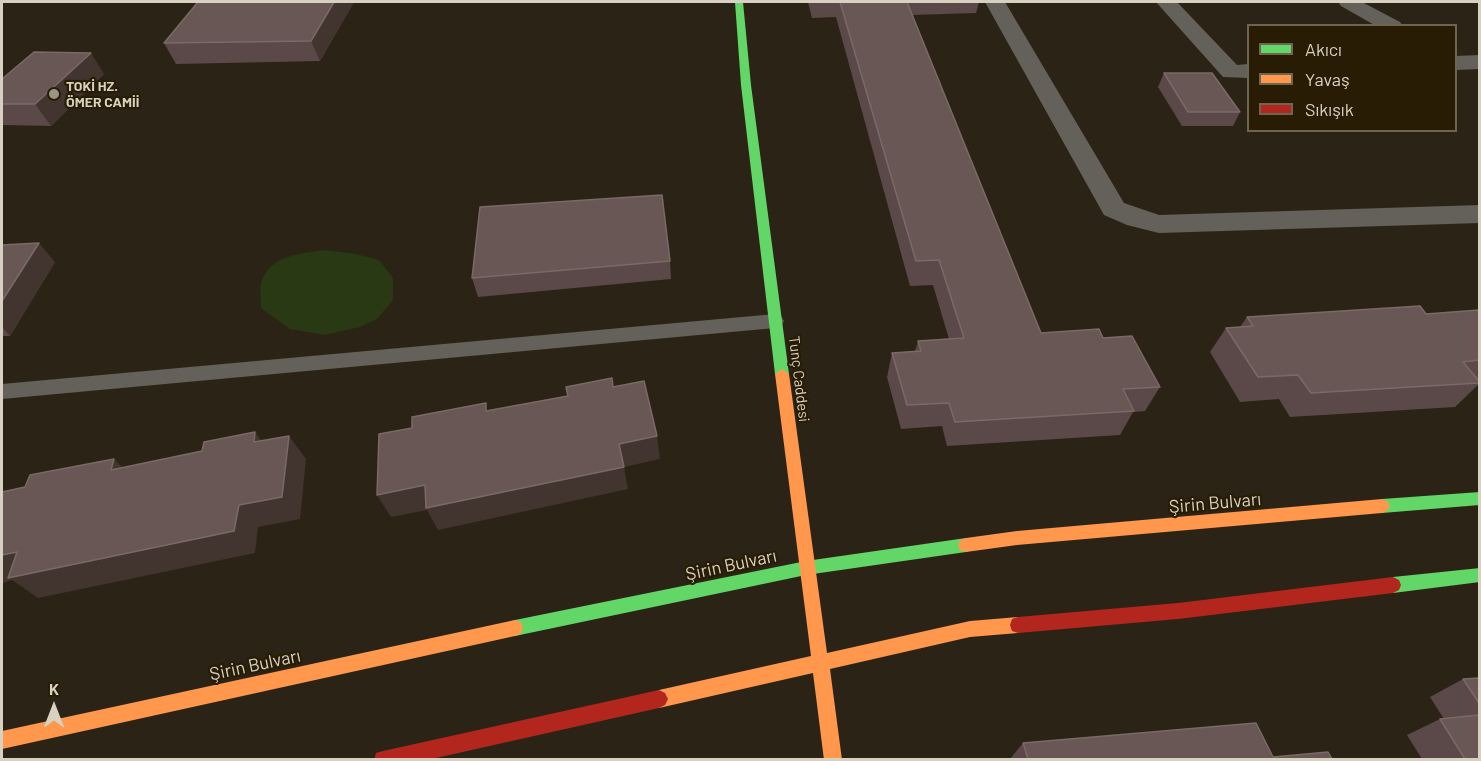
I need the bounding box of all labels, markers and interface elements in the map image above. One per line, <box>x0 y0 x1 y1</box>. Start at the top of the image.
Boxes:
legend <box>1247 24 1457 132</box>
text: Akıcı <box>1305 38 1342 60</box>
text: Yavaş <box>1305 68 1350 90</box>
place label: TOKİ HZ. ÖMER CAMİİ <box>66 78 139 110</box>
marker: TOKİ HZ. ÖMER CAMİİ <box>47 87 61 101</box>
text: Sıkışık <box>1305 98 1354 120</box>
street label: Tunç Caddesi <box>785 335 813 423</box>
street label: Şirin Bulvarı <box>1168 488 1262 518</box>
street label: Şirin Bulvarı <box>684 545 778 585</box>
street label: Şirin Bulvarı <box>208 645 302 685</box>
north arrow <box>24 677 84 737</box>
text: K <box>49 679 59 698</box>

